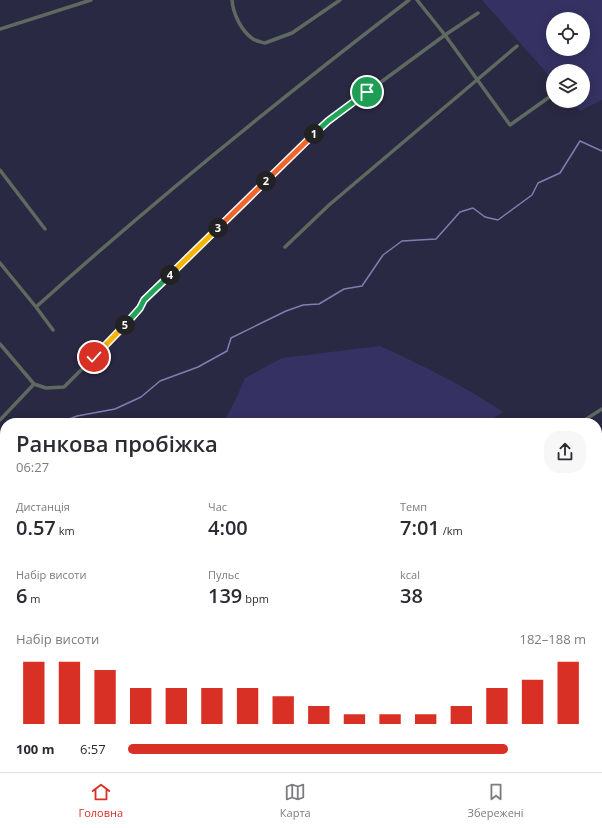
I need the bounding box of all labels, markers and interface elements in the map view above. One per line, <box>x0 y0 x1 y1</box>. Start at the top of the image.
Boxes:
map controls <box>546 12 590 108</box>
button: locate <box>546 12 590 56</box>
button: layers <box>546 64 590 108</box>
pin <box>350 75 384 109</box>
icon: arrive <box>356 81 378 103</box>
pin: 1 <box>304 124 324 144</box>
text: 1 <box>311 126 317 141</box>
pin: 2 <box>256 171 276 191</box>
text: 2 <box>263 173 269 188</box>
pin: 3 <box>208 218 228 238</box>
text: 3 <box>215 220 221 235</box>
pin: 4 <box>160 265 180 285</box>
text: 4 <box>167 267 173 282</box>
pin: 5 <box>115 315 135 335</box>
text: 5 <box>122 317 128 332</box>
pin <box>77 340 111 374</box>
icon: check <box>83 346 105 368</box>
text: Ранкова пробіжка <box>16 428 218 458</box>
button: share <box>544 431 586 473</box>
text: 06:27 <box>16 458 49 476</box>
text: Дистанція <box>16 499 70 514</box>
text: Час <box>208 499 227 514</box>
text: Темп <box>400 499 427 514</box>
text: 0.57 <box>16 514 56 541</box>
text: 4:00 <box>208 514 248 541</box>
text: 7:01 <box>400 514 440 541</box>
text: km <box>56 523 75 538</box>
text: /km <box>440 523 463 538</box>
text: Набір висоти <box>16 567 87 582</box>
text: Пульс <box>208 567 240 582</box>
text: kcal <box>400 567 420 582</box>
text: 6 <box>16 582 27 609</box>
text: 139 <box>208 582 242 609</box>
text: 38 <box>400 582 423 609</box>
text: m <box>27 591 40 606</box>
text: bpm <box>242 591 269 606</box>
text: Набір висоти <box>16 630 99 648</box>
text: 182–188 m <box>519 630 586 648</box>
text: 100 m <box>16 740 54 758</box>
text: 6:57 <box>80 740 106 758</box>
tab: Головна <box>78 781 123 820</box>
tab: Карта <box>280 781 311 820</box>
tab: Збережені <box>468 781 524 820</box>

